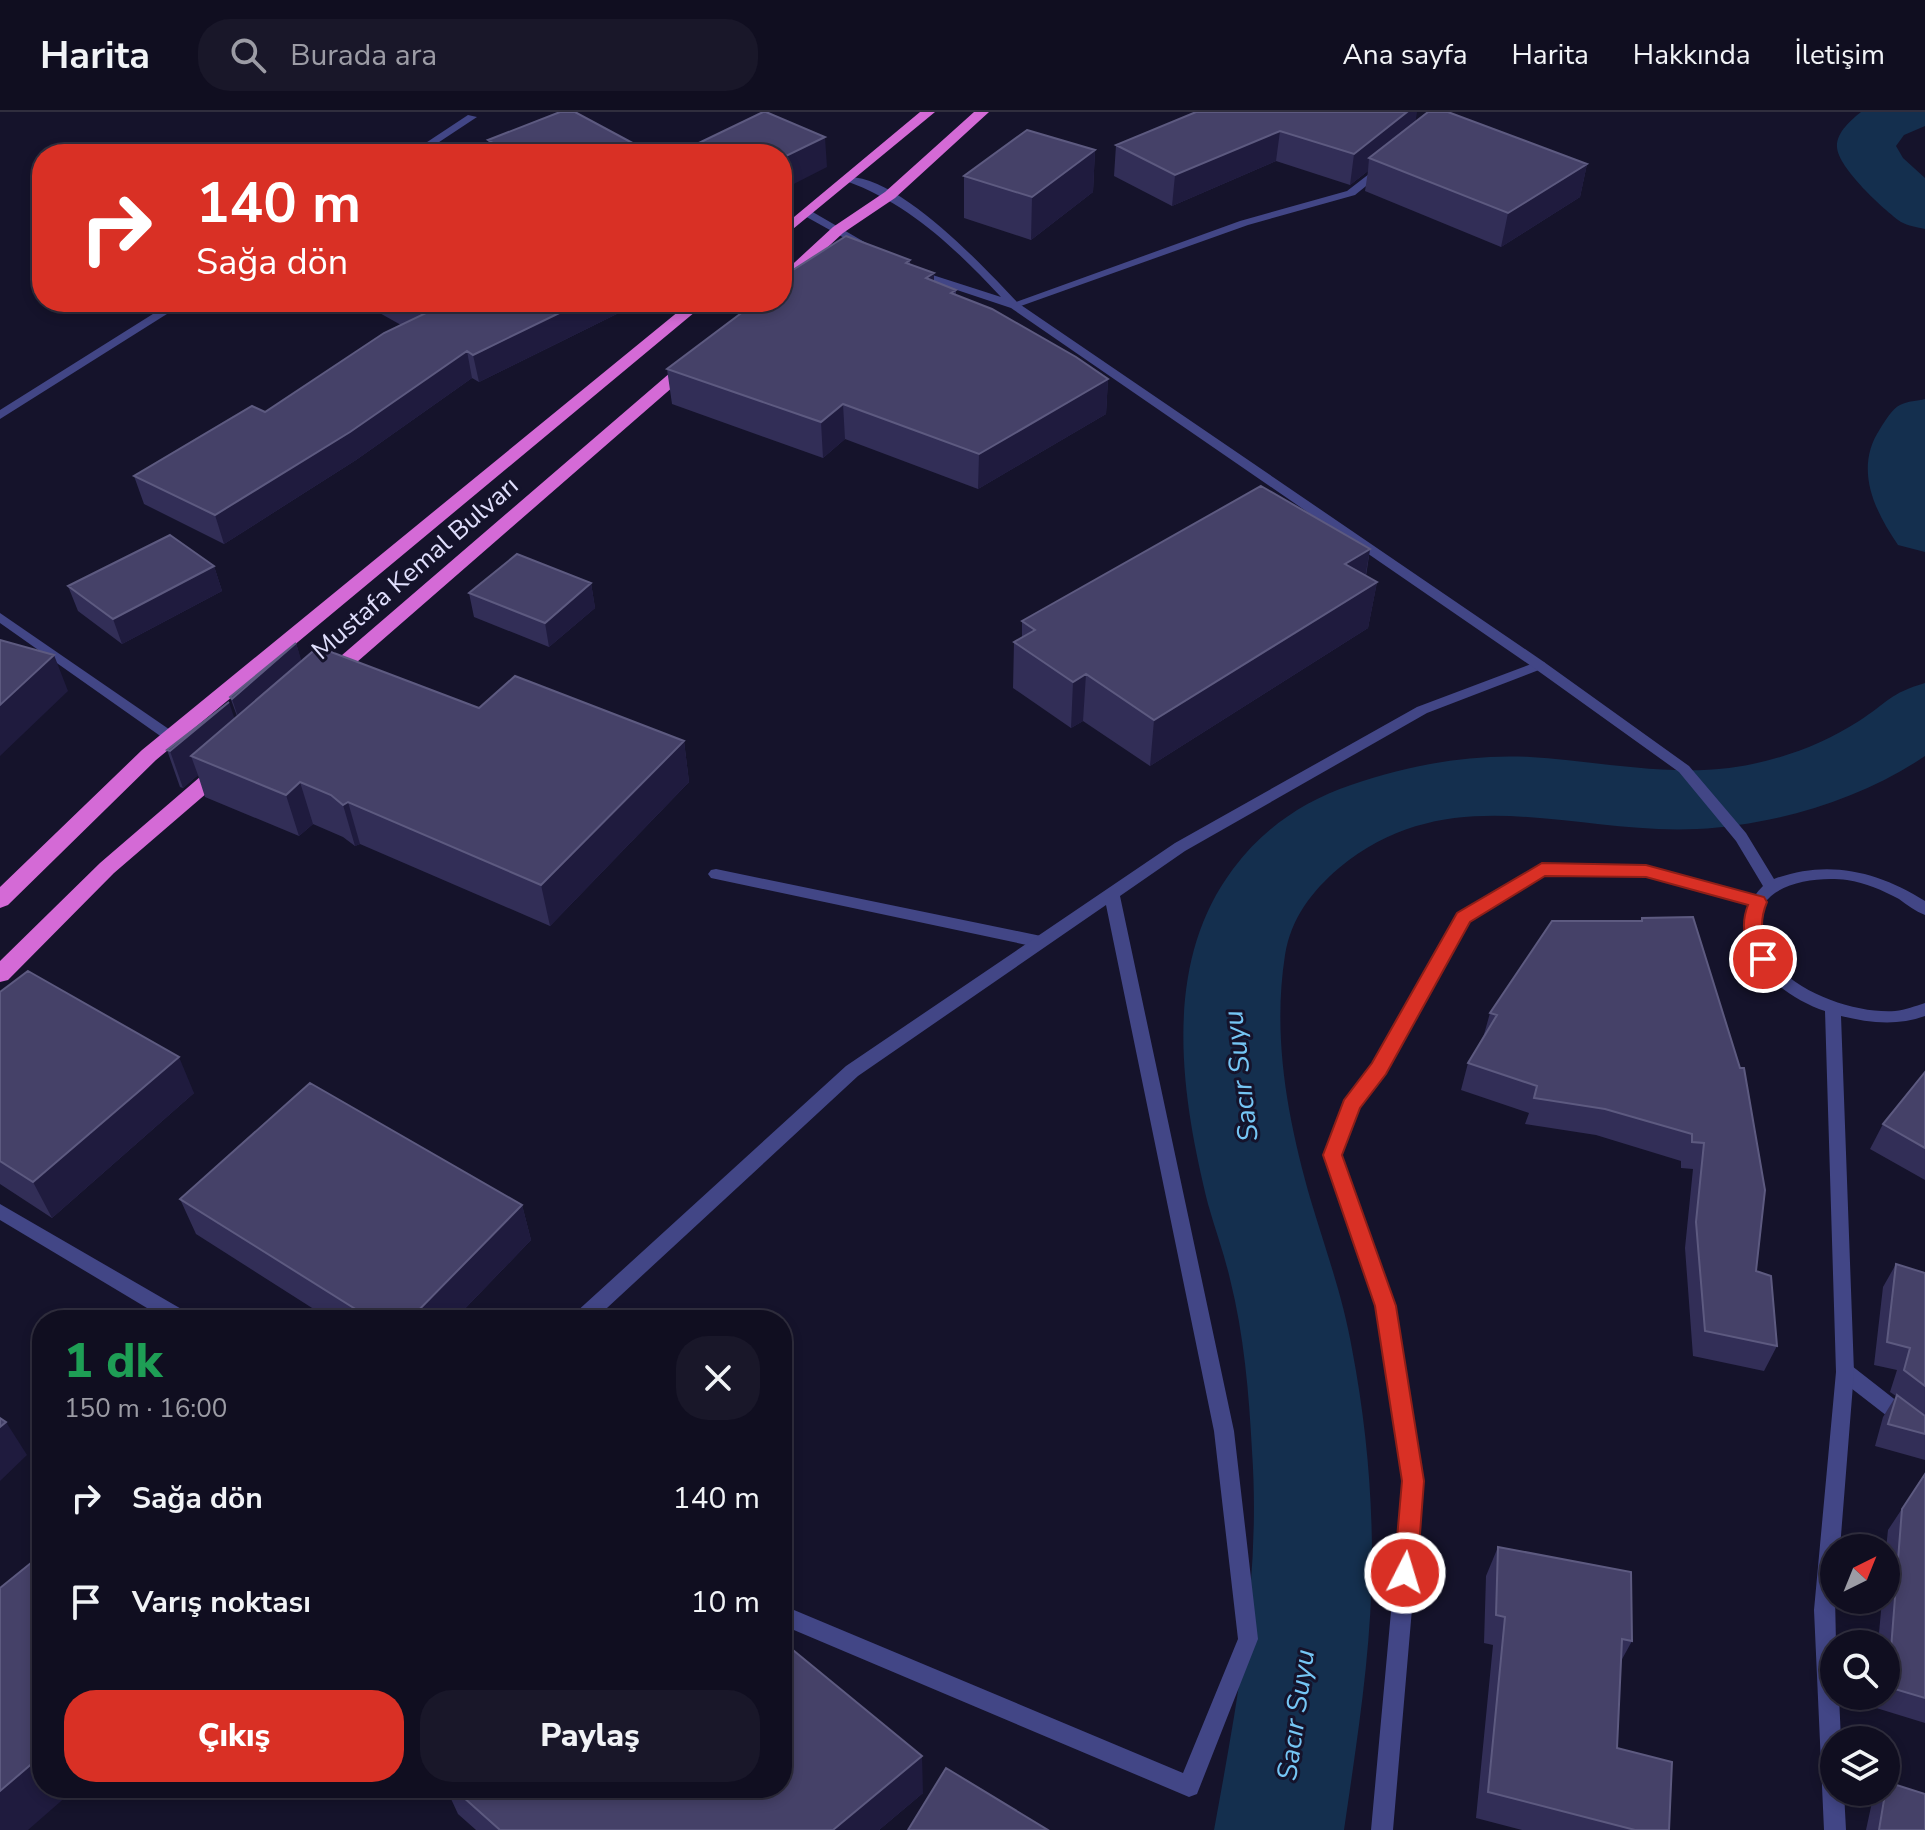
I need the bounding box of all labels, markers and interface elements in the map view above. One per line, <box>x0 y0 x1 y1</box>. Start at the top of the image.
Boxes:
search box <box>198 19 758 91</box>
text: Harita <box>40 30 150 81</box>
icon: search <box>226 33 270 77</box>
text: Burada ara <box>290 35 437 76</box>
text: Ana sayfa <box>1342 36 1468 74</box>
text: Harita <box>1512 36 1589 74</box>
text: Hakkında <box>1633 36 1751 74</box>
text: İletişim <box>1795 36 1885 74</box>
text: 140 m <box>196 165 361 242</box>
icon: right <box>64 176 168 280</box>
text: Sağa dön <box>196 238 348 287</box>
street label: Mustafa Kemal Bulvarı <box>304 468 526 668</box>
pin <box>1729 925 1797 993</box>
icon: arrive <box>1741 937 1785 981</box>
water label: Sacır Suyu <box>1214 1008 1268 1144</box>
text: 1 dk <box>64 1328 162 1394</box>
button: close <box>676 1336 760 1420</box>
text: 150 m · 16:00 <box>64 1391 227 1426</box>
icon: right <box>64 1476 108 1520</box>
text: Sağa dön <box>132 1478 263 1519</box>
text: 140 m <box>673 1478 760 1519</box>
position arrow <box>1363 1531 1447 1615</box>
north arrow <box>1820 1534 1900 1614</box>
map controls <box>1820 1534 1900 1806</box>
icon: arrive <box>64 1580 108 1624</box>
text: Varış noktası <box>132 1582 311 1623</box>
text: 10 m <box>691 1582 760 1623</box>
button: search <box>1820 1630 1900 1710</box>
water label: Sacır Suyu <box>1268 1647 1324 1783</box>
button: Çıkış <box>64 1690 404 1782</box>
button: Paylaş <box>420 1690 760 1782</box>
button: layers <box>1820 1726 1900 1806</box>

